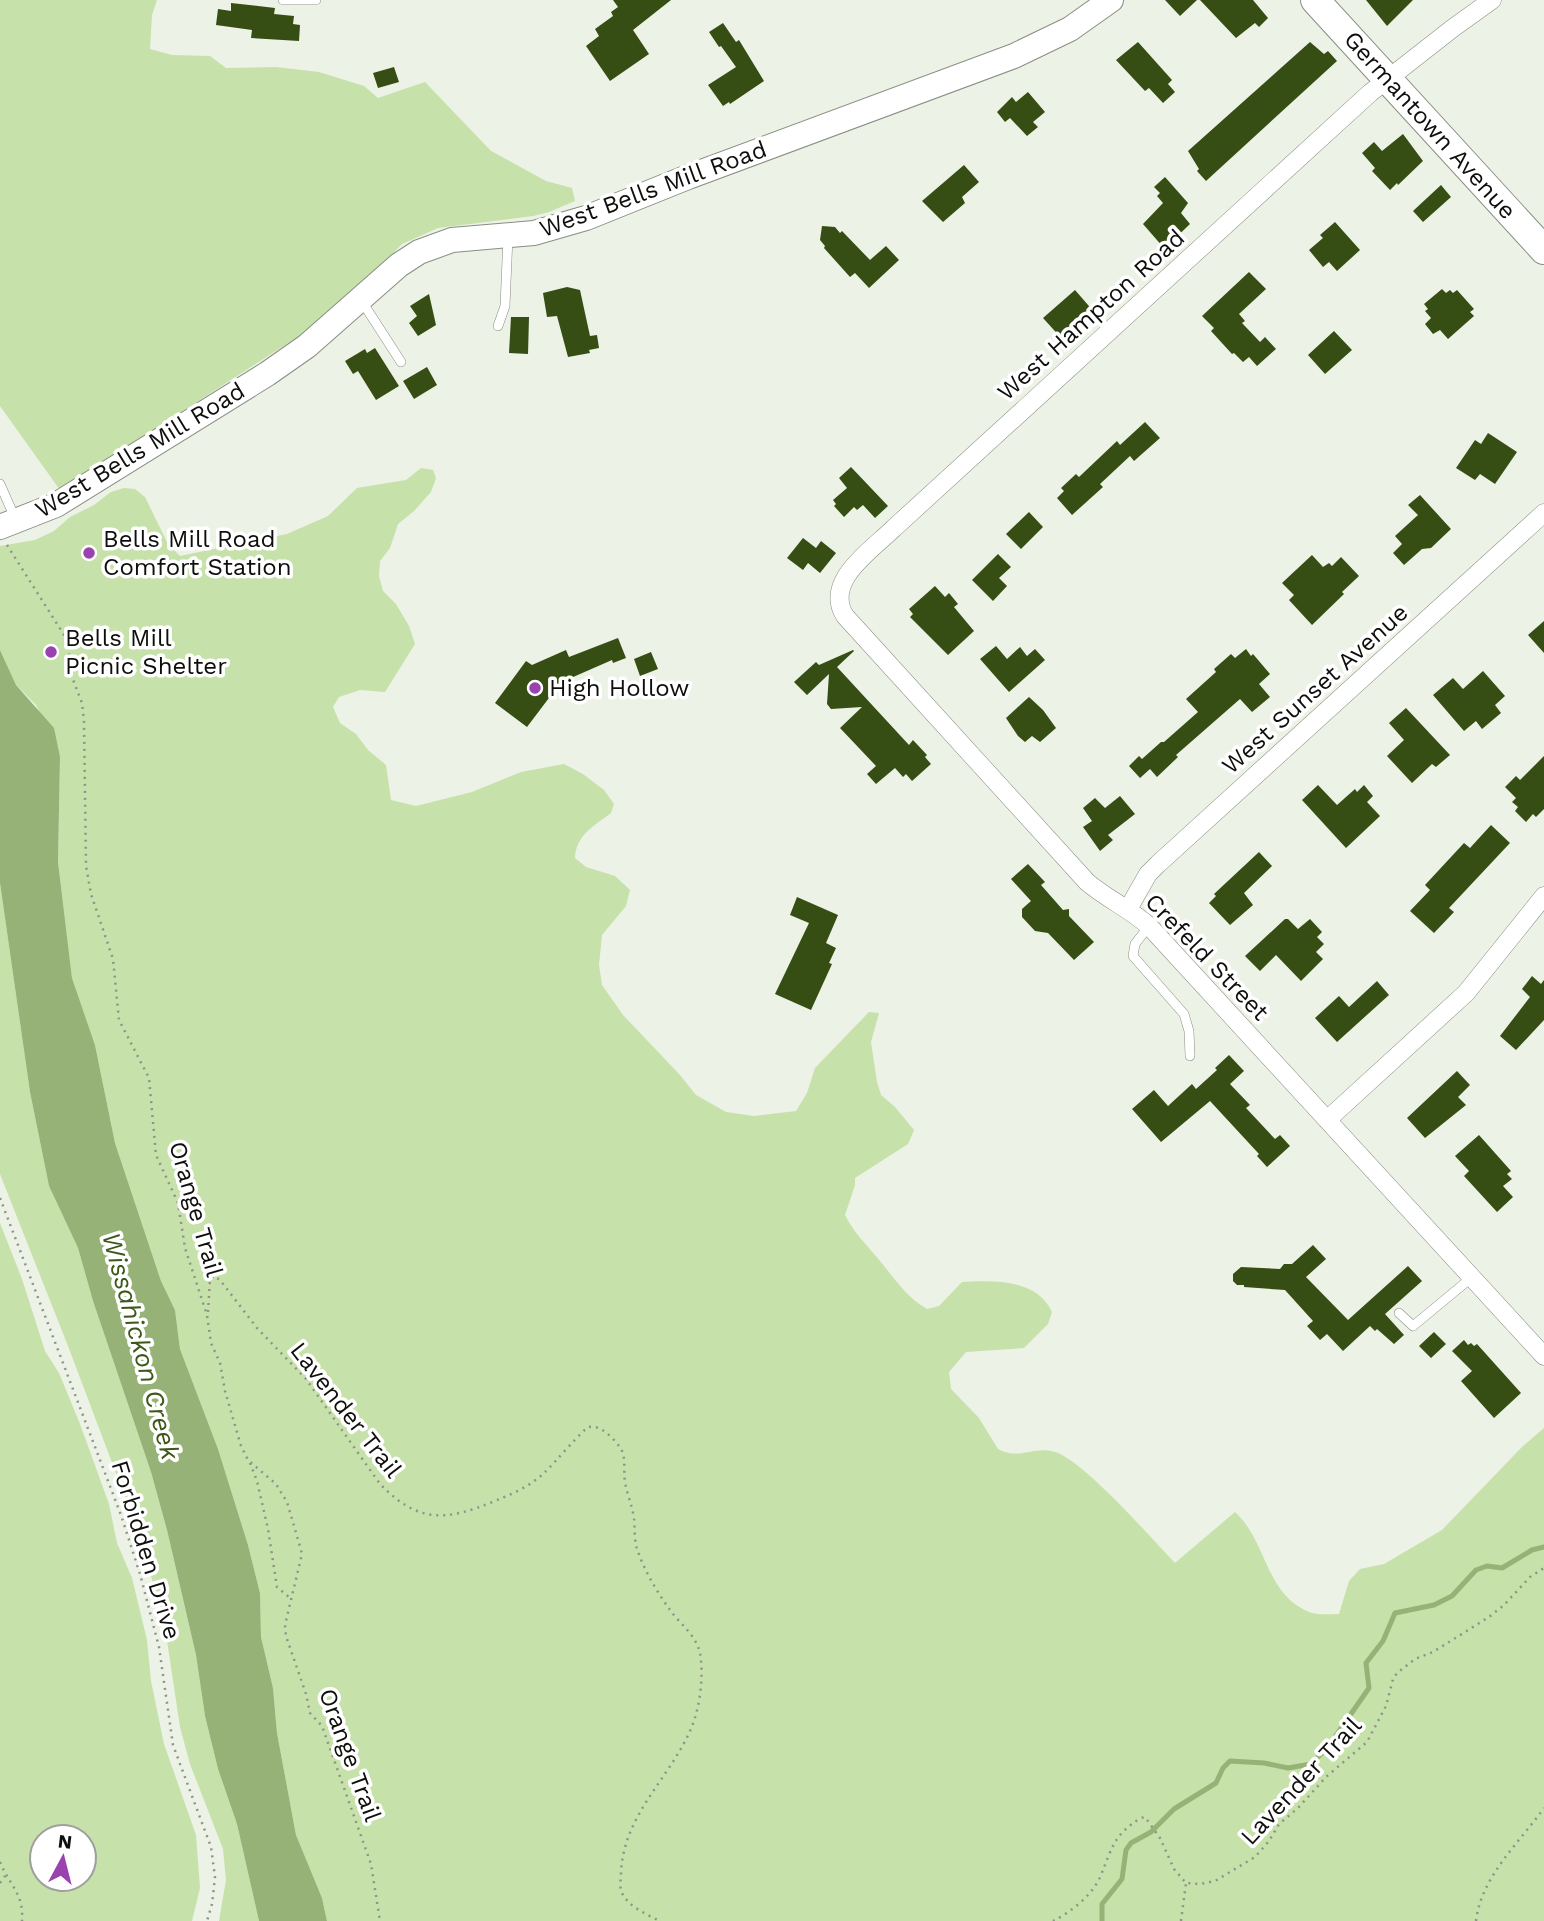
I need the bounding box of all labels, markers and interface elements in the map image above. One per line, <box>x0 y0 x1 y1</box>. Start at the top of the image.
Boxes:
street label: Germantown Avenue <box>1338 25 1522 225</box>
street label: West Bells Mill Road <box>536 135 770 243</box>
street label: West Hampton Road <box>992 224 1190 406</box>
street label: West Bells Mill Road <box>30 376 250 524</box>
place label: Bells Mill Road Comfort Station <box>103 525 292 581</box>
marker: Bells Mill Road Comfort Station <box>81 545 97 561</box>
street label: West Sunset Avenue <box>1216 598 1414 780</box>
place label: Bells Mill Picnic Shelter <box>65 624 227 680</box>
marker: Bells Mill Picnic Shelter <box>43 644 59 660</box>
place label: High Hollow <box>549 674 689 702</box>
marker: High Hollow <box>527 680 543 696</box>
street label: Crefeld Street <box>1139 888 1275 1026</box>
street label: Orange Trail <box>163 1138 229 1281</box>
water label: Wissahickon Creek <box>96 1229 186 1464</box>
street label: Lavender Trail <box>284 1337 408 1484</box>
street label: Forbidden Drive <box>105 1457 187 1643</box>
street label: Orange Trail <box>313 1685 387 1826</box>
street label: Lavender Trail <box>1235 1711 1368 1851</box>
north arrow <box>28 1823 98 1893</box>
text: N <box>57 1829 73 1854</box>

